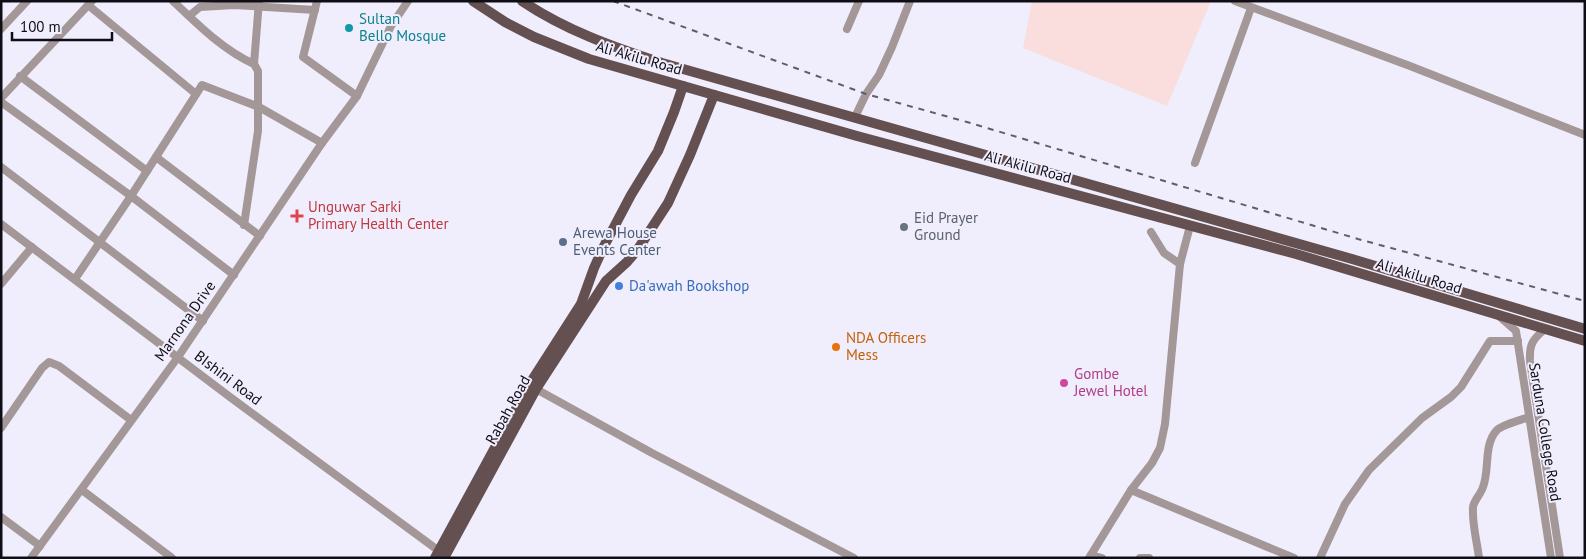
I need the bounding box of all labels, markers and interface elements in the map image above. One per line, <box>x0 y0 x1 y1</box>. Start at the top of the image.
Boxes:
place label: Sultan Bello Mosque <box>359 9 446 45</box>
scale bar <box>12 10 112 42</box>
text: 100 m <box>20 17 61 36</box>
marker: Sultan Bello Mosque <box>343 22 355 34</box>
street label: Ali Akilu Road <box>594 36 684 79</box>
street label: Ali Akilu Road <box>983 146 1074 187</box>
place label: Unguwar Sarki Primary Health Center <box>308 197 448 233</box>
place label: Eid Prayer Ground <box>914 208 978 244</box>
marker: Unguwar Sarki Primary Health Center <box>290 209 304 223</box>
marker: Eid Prayer Ground <box>898 221 910 233</box>
place label: Arewa House Events Center <box>573 223 661 259</box>
marker: Arewa House Events Center <box>557 236 569 248</box>
street label: Ali Akilu Road <box>1374 253 1464 298</box>
place label: Da'awah Bookshop <box>629 276 749 295</box>
street label: Marnona Drive <box>150 277 219 365</box>
marker: Da'awah Bookshop <box>613 280 625 292</box>
place label: NDA Officers Mess <box>846 328 926 364</box>
marker: NDA Officers Mess <box>830 341 842 353</box>
street label: BIshini Road <box>191 346 266 409</box>
street label: Sarduna College Road <box>1525 361 1566 503</box>
place label: Gombe Jewel Hotel <box>1073 364 1148 400</box>
street label: Rabah Road <box>481 372 534 447</box>
marker: Gombe Jewel Hotel <box>1058 377 1070 389</box>

